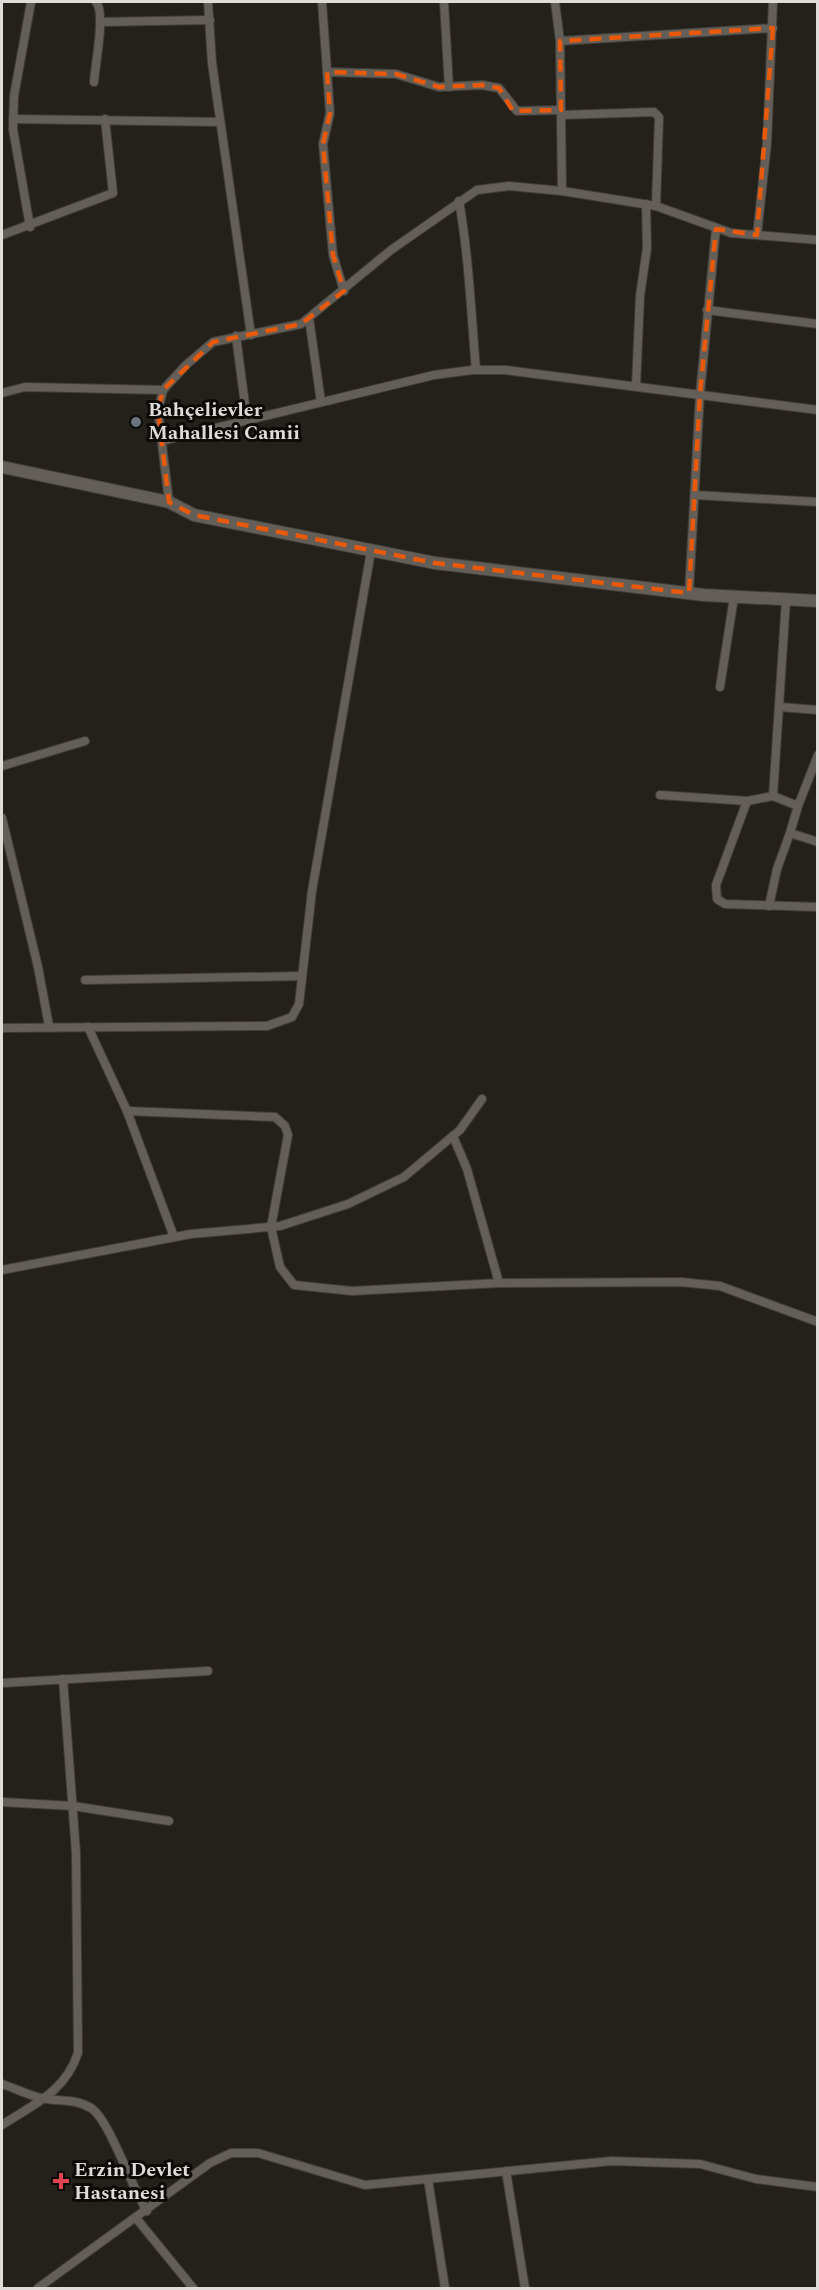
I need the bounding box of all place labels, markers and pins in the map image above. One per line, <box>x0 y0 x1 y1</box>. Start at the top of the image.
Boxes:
place label: Bahçelievler Mahallesi Camii <box>148 395 300 448</box>
marker: Bahçelievler Mahallesi Camii <box>129 415 143 429</box>
place label: Erzin Devlet Hastanesi <box>74 2155 190 2208</box>
marker: Erzin Devlet Hastanesi <box>52 2172 70 2190</box>

